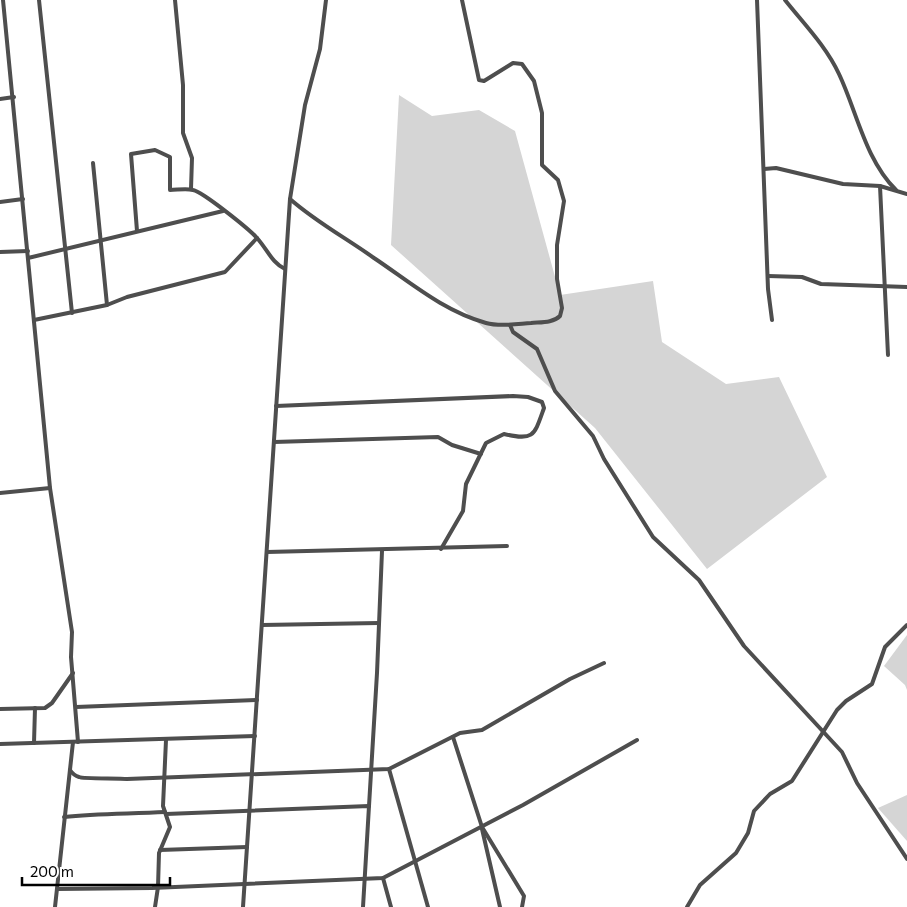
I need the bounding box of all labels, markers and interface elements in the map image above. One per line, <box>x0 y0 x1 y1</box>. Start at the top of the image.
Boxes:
scale bar <box>22 854 170 886</box>
text: 200 m <box>30 862 74 880</box>

